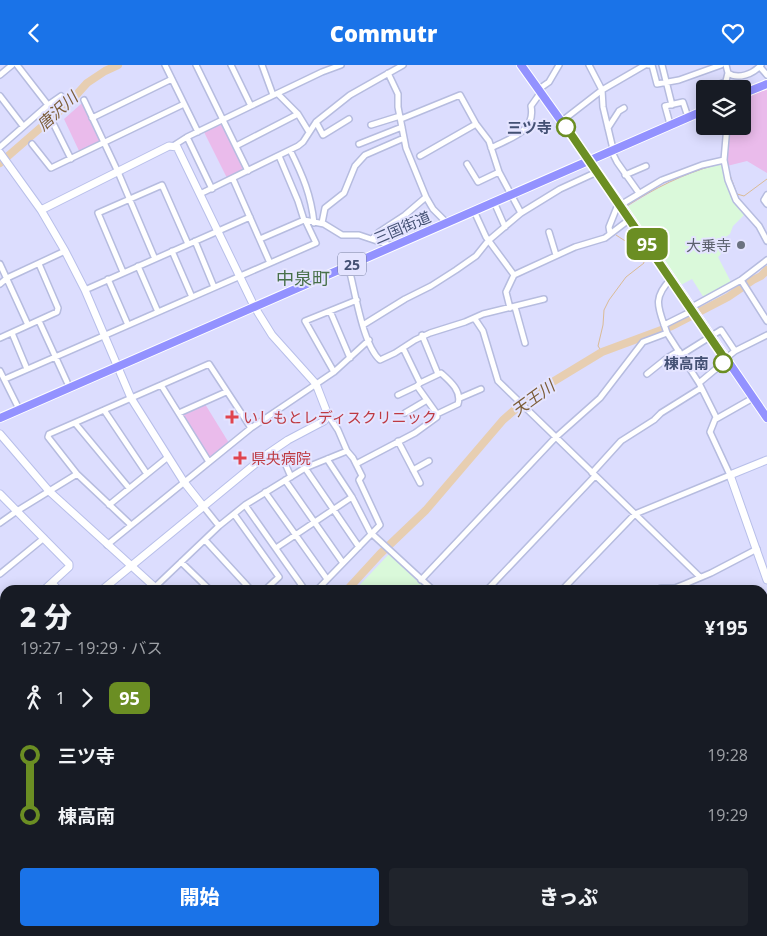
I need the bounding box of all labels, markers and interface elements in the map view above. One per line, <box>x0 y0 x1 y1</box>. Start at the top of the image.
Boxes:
text: Commutr <box>330 18 437 48</box>
icon: back <box>20 19 48 47</box>
icon: heart <box>719 19 747 47</box>
map controls <box>696 80 751 135</box>
button: layers <box>696 80 751 135</box>
water label: 唐沢川 <box>32 85 84 135</box>
place label: 三ツ寺 <box>507 117 552 137</box>
marker: 三ツ寺 <box>556 117 576 137</box>
street label: 三国街道 <box>370 206 434 248</box>
line badge: 95 <box>624 228 670 260</box>
text: 95 <box>637 232 657 256</box>
place label: 大乗寺 <box>686 235 731 255</box>
marker: 大乗寺 <box>735 239 747 251</box>
road number: 25 <box>338 253 366 275</box>
district label: 中泉町 <box>276 266 330 290</box>
place label: 棟高南 <box>664 353 709 373</box>
marker: 棟高南 <box>713 353 733 373</box>
water label: 天王川 <box>507 374 560 421</box>
place label: いしもとレディスクリニック <box>243 407 437 427</box>
marker: いしもとレディスクリニック <box>225 410 239 424</box>
place label: 県央病院 <box>251 448 311 468</box>
marker: 県央病院 <box>233 451 247 465</box>
text: 2 分 <box>20 597 72 635</box>
text: ¥195 <box>705 615 748 641</box>
text: 19:27 – 19:29 · バス <box>20 637 162 659</box>
icon: walk <box>20 684 48 712</box>
icon: forward <box>73 684 101 712</box>
text: 95 <box>119 686 140 710</box>
text: 1 <box>56 687 65 709</box>
text: 三ツ寺 <box>58 743 115 769</box>
text: 19:28 <box>707 744 748 766</box>
text: 棟高南 <box>58 803 115 829</box>
text: 19:29 <box>707 804 748 826</box>
button: 開始 <box>20 868 379 926</box>
button: きっぷ <box>389 868 748 926</box>

